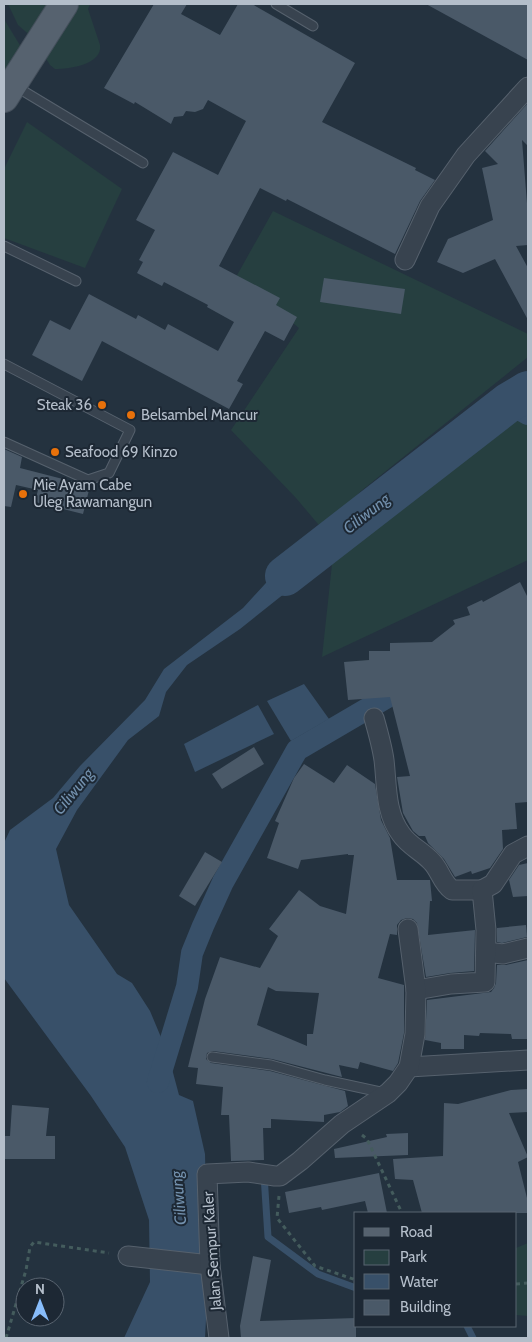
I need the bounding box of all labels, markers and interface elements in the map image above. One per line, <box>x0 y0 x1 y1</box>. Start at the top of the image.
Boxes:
place label: Steak 36 <box>37 396 92 414</box>
marker: Steak 36 <box>96 399 108 411</box>
place label: Belsambel Mancur <box>141 406 258 424</box>
marker: Belsambel Mancur <box>125 409 137 421</box>
place label: Seafood 69 Kinzo <box>65 443 178 461</box>
marker: Seafood 69 Kinzo <box>49 446 61 458</box>
place label: Mie Ayam Cabe Uleg Rawamangun <box>33 476 152 511</box>
marker: Mie Ayam Cabe Uleg Rawamangun <box>17 488 29 500</box>
water label: Ciliwung <box>339 489 394 538</box>
water label: Ciliwung <box>49 764 98 818</box>
water label: Ciliwung <box>167 1170 190 1226</box>
street label: Jalan Sempur Kaler <box>199 1191 225 1312</box>
legend <box>354 1212 517 1327</box>
text: Road <box>400 1223 433 1241</box>
text: Park <box>400 1248 427 1266</box>
text: Water <box>400 1273 438 1291</box>
north arrow <box>15 1277 65 1327</box>
text: N <box>35 1280 45 1298</box>
text: Building <box>400 1298 451 1316</box>

